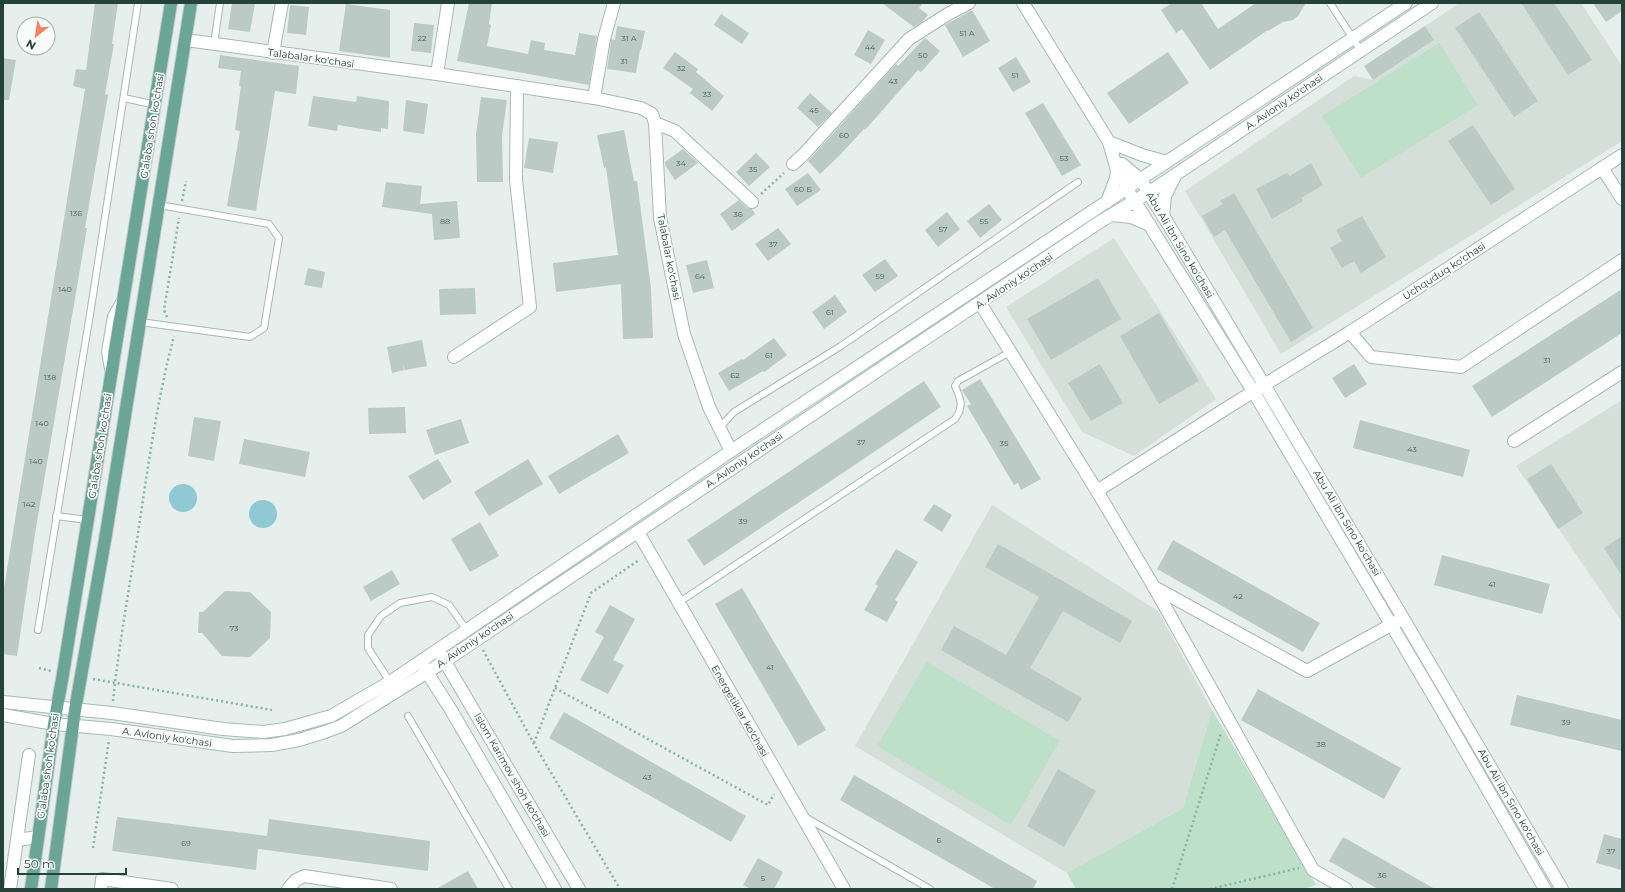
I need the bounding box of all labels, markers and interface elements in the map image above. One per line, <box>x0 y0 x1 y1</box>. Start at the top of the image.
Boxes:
north arrow <box>16 16 56 56</box>
house number: 51 А <box>959 28 975 38</box>
house number: 22 <box>417 33 427 43</box>
house number: 31 А <box>621 33 637 43</box>
text: N <box>24 36 38 53</box>
house number: 44 <box>865 42 876 52</box>
street label: Talabalar ko'chasi <box>267 45 355 71</box>
house number: 50 <box>918 50 928 60</box>
house number: 31 <box>620 56 628 66</box>
house number: 32 <box>676 63 686 73</box>
house number: 51 <box>1011 70 1019 80</box>
street label: A. Avloniy ko'chasi <box>1243 71 1325 133</box>
street label: G'alaba shoh ko'chasi <box>137 72 167 180</box>
house number: 43 <box>888 76 898 86</box>
house number: 33 <box>703 89 712 99</box>
house number: 45 <box>809 105 819 115</box>
house number: 60 <box>839 130 849 140</box>
house number: 53 <box>1060 153 1069 163</box>
house number: 34 <box>676 158 687 168</box>
house number: 35 <box>749 164 758 174</box>
house number: 60 Б <box>794 184 812 194</box>
street label: Abu Ali ibn Sino ko'chasi <box>1143 190 1217 300</box>
house number: 136 <box>70 208 82 218</box>
house number: 36 <box>733 209 743 219</box>
street label: Talabalar ko'chasi <box>654 213 684 301</box>
house number: 88 <box>440 216 450 226</box>
house number: 55 <box>979 216 989 226</box>
house number: 57 <box>938 224 948 234</box>
house number: 37 <box>768 239 778 249</box>
street label: Uchquduq ko'chasi <box>1400 239 1488 303</box>
street label: A. Avloniy ko'chasi <box>973 250 1055 312</box>
house number: 64 <box>695 271 706 281</box>
house number: 59 <box>875 271 885 281</box>
house number: 140 <box>58 284 72 294</box>
house number: 61 <box>826 307 834 317</box>
house number: 61 <box>765 350 773 360</box>
house number: 31 <box>1543 355 1551 365</box>
house number: 62 <box>730 370 740 380</box>
house number: 138 <box>44 372 56 382</box>
street label: G'alaba shoh ko'chasi <box>85 392 115 500</box>
house number: 140 <box>35 418 49 428</box>
street label: A. Avloniy ko'chasi <box>703 429 785 491</box>
house number: 37 <box>856 437 866 447</box>
house number: 35 <box>1000 438 1009 448</box>
house number: 43 <box>1407 444 1417 454</box>
house number: 140 <box>29 456 43 466</box>
street label: Abu Ali ibn Sino ko'chasi <box>1310 468 1384 578</box>
house number: 142 <box>23 499 36 509</box>
house number: 39 <box>738 516 748 526</box>
house number: 41 <box>1488 579 1496 589</box>
house number: 42 <box>1233 591 1243 601</box>
street label: A. Avloniy ko'chasi <box>434 609 516 671</box>
house number: 73 <box>229 623 239 633</box>
house number: 41 <box>766 662 774 672</box>
street label: Energetiklar ko'chasi <box>708 663 772 759</box>
street label: Islom Karimov shoh ko'chasi <box>471 711 553 839</box>
street label: G'alaba shoh ko'chasi <box>34 712 62 820</box>
house number: 39 <box>1561 717 1571 727</box>
street label: A. Avloniy ko'chasi <box>121 724 213 750</box>
house number: 38 <box>1316 739 1326 749</box>
street label: Abu Ali ibn Sino ko'chasi <box>1475 746 1547 858</box>
house number: 43 <box>642 772 652 782</box>
house number: 6 <box>937 835 942 845</box>
house number: 69 <box>181 838 191 848</box>
house number: 37 <box>1606 846 1616 856</box>
scale bar <box>18 850 126 876</box>
text: 50 m <box>24 856 55 871</box>
house number: 36 <box>1377 870 1387 880</box>
house number: 5 <box>761 873 766 883</box>

